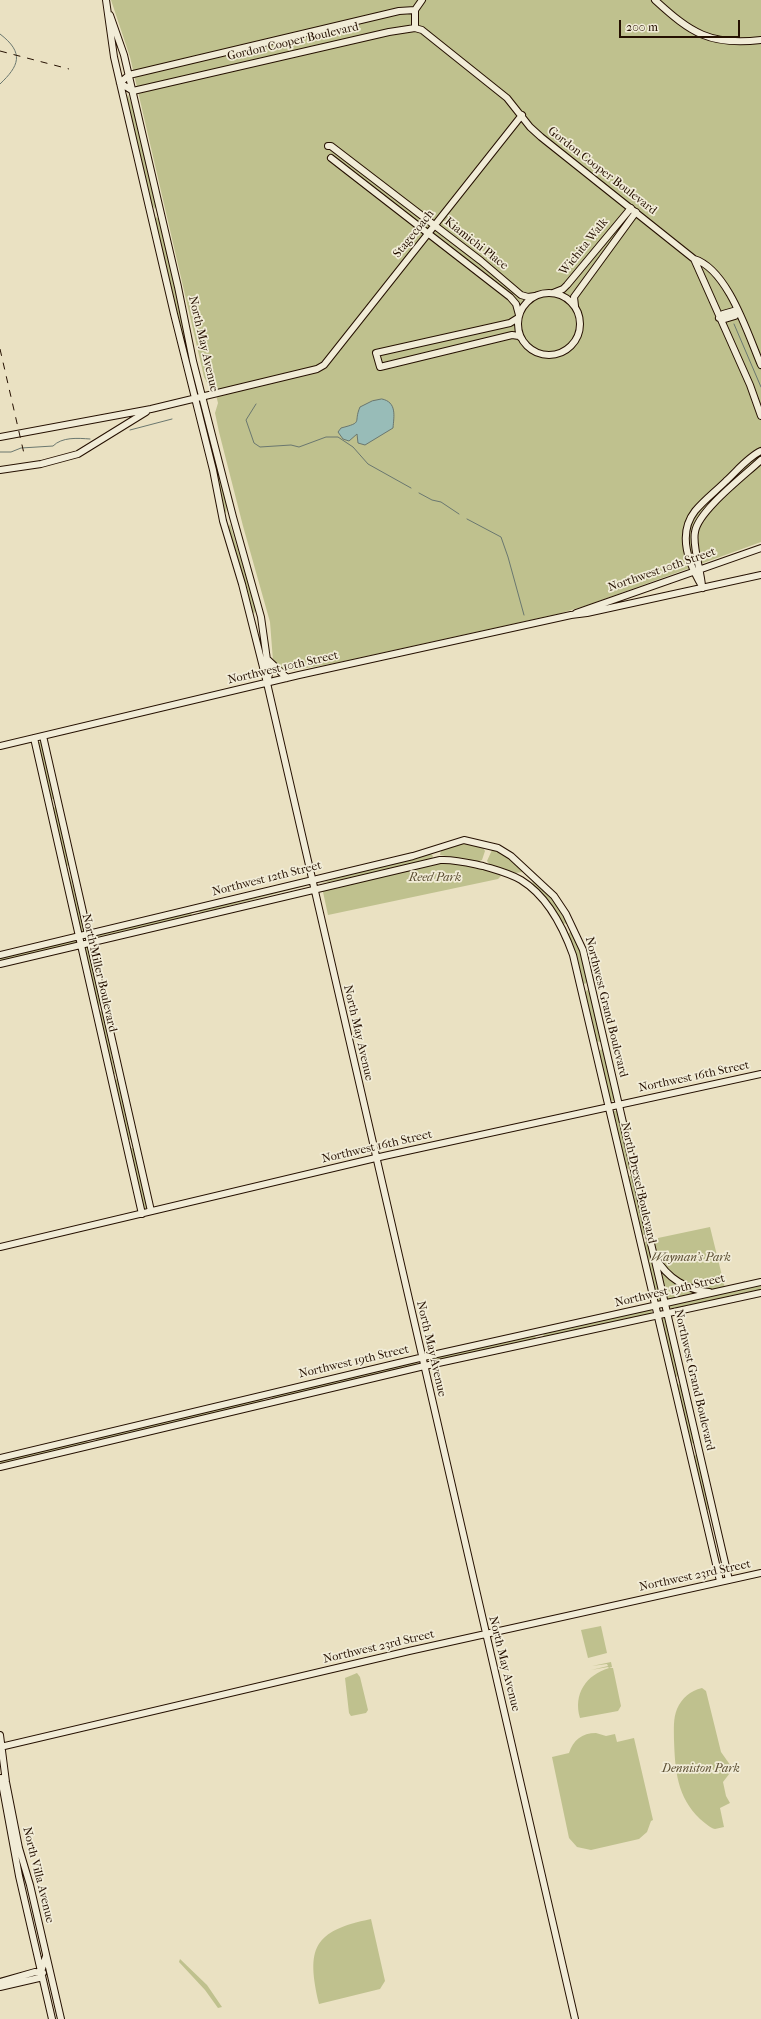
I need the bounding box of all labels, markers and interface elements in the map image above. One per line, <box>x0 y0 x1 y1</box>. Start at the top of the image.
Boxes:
scale bar <box>621 12 742 38</box>
street label: Gordon Cooper Boulevard <box>226 20 360 64</box>
text: 200 m <box>626 20 658 34</box>
street label: Gordon Cooper Boulevard <box>545 124 659 218</box>
street label: Stagecoach <box>390 207 438 261</box>
street label: Kiamichi Place <box>441 215 511 273</box>
street label: Wichita Walk <box>557 216 611 278</box>
street label: North May Avenue <box>185 295 221 393</box>
street label: Northwest 10th Street <box>606 545 718 595</box>
street label: Northwest 10th Street <box>226 648 340 688</box>
street label: Northwest 12th Street <box>211 858 323 900</box>
park label: Reed Park <box>409 871 461 885</box>
street label: North Miller Boulevard <box>78 912 120 1034</box>
street label: Northwest Grand Boulevard <box>582 935 630 1079</box>
street label: North May Avenue <box>340 984 376 1082</box>
street label: Northwest 16th Street <box>637 1058 751 1096</box>
street label: North Drexel Boulevard <box>617 1121 659 1245</box>
street label: Northwest 16th Street <box>320 1127 434 1167</box>
park label: Wayman's Park <box>651 1251 731 1265</box>
street label: Northwest 19th Street <box>614 1271 726 1311</box>
street label: North May Avenue <box>413 1300 449 1398</box>
street label: Northwest Grand Boulevard <box>671 1308 717 1452</box>
street label: Northwest 19th Street <box>298 1342 410 1382</box>
street label: Northwest 23rd Street <box>638 1557 752 1595</box>
street label: North May Avenue <box>485 1615 523 1713</box>
street label: Northwest 23rd Street <box>322 1627 436 1667</box>
park label: Denniston Park <box>662 1762 740 1776</box>
street label: North Villa Avenue <box>19 1825 57 1925</box>

